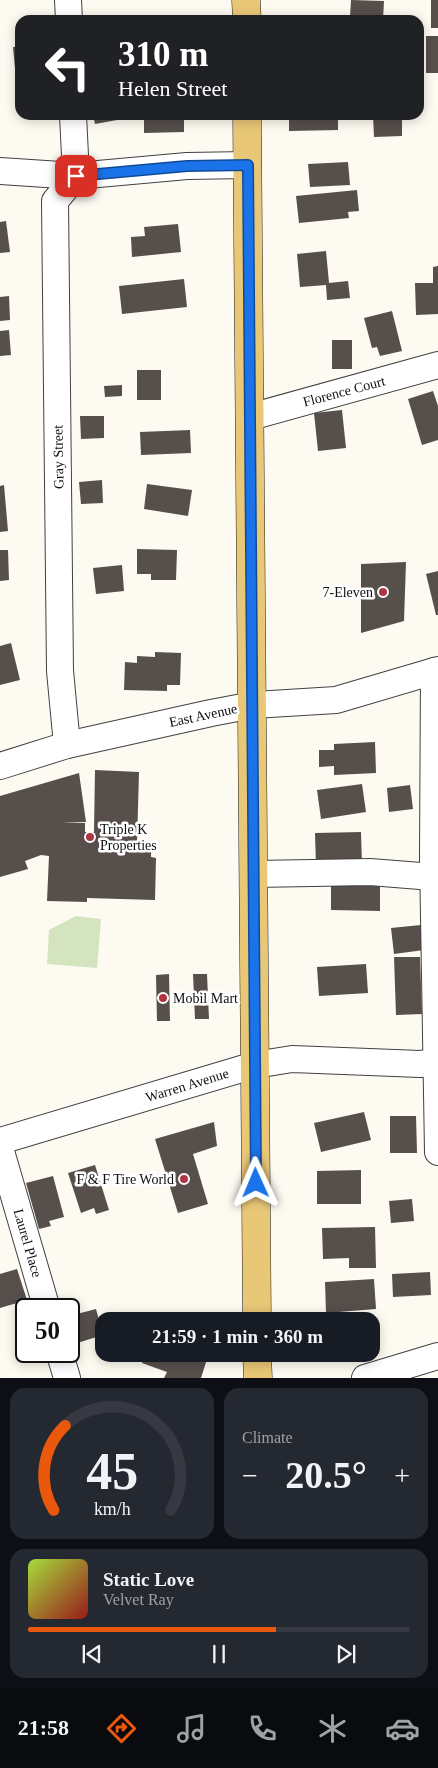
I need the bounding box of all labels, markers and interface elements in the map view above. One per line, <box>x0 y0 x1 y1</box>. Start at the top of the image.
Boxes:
icon: left <box>35 35 100 100</box>
text: 310 m <box>118 35 208 74</box>
text: Helen Street <box>118 76 227 101</box>
pin <box>55 155 97 197</box>
icon: arrive <box>62 162 90 190</box>
street label: Florence Court <box>301 373 387 410</box>
street label: Gray Street <box>50 425 67 489</box>
place label: 7-Eleven <box>322 585 373 600</box>
marker: 7-Eleven <box>377 586 389 598</box>
street label: East Avenue <box>168 701 239 730</box>
place label: Triple K Properties <box>100 822 157 853</box>
marker: Triple K Properties <box>84 831 96 843</box>
place label: Mobil Mart <box>173 991 238 1006</box>
marker: Mobil Mart <box>157 992 169 1004</box>
street label: Warren Avenue <box>144 1066 230 1105</box>
position arrow <box>229 1156 281 1208</box>
place label: F & F Tire World <box>77 1172 174 1187</box>
marker: F & F Tire World <box>178 1173 190 1185</box>
street label: Laurel Place <box>11 1207 44 1279</box>
speed limit sign: 50 <box>15 1298 80 1363</box>
text: 21:59 · 1 min · 360 m <box>152 1326 323 1347</box>
text: Climate <box>242 1429 293 1446</box>
text: 45 <box>86 1443 138 1500</box>
text: 20.5° <box>285 1454 367 1496</box>
text: − <box>242 1460 258 1491</box>
text: + <box>394 1460 410 1491</box>
text: km/h <box>94 1499 130 1519</box>
text: Static Love <box>103 1569 194 1590</box>
text: Velvet Ray <box>103 1591 174 1608</box>
icon: previous <box>78 1640 106 1668</box>
icon: pause <box>205 1640 233 1668</box>
icon: next <box>332 1640 360 1668</box>
icon: directions <box>104 1711 139 1746</box>
icon: music <box>174 1711 209 1746</box>
icon: phone <box>245 1711 280 1746</box>
icon: climate <box>315 1711 350 1746</box>
icon: car <box>385 1711 420 1746</box>
text: 21:58 <box>18 1715 69 1740</box>

